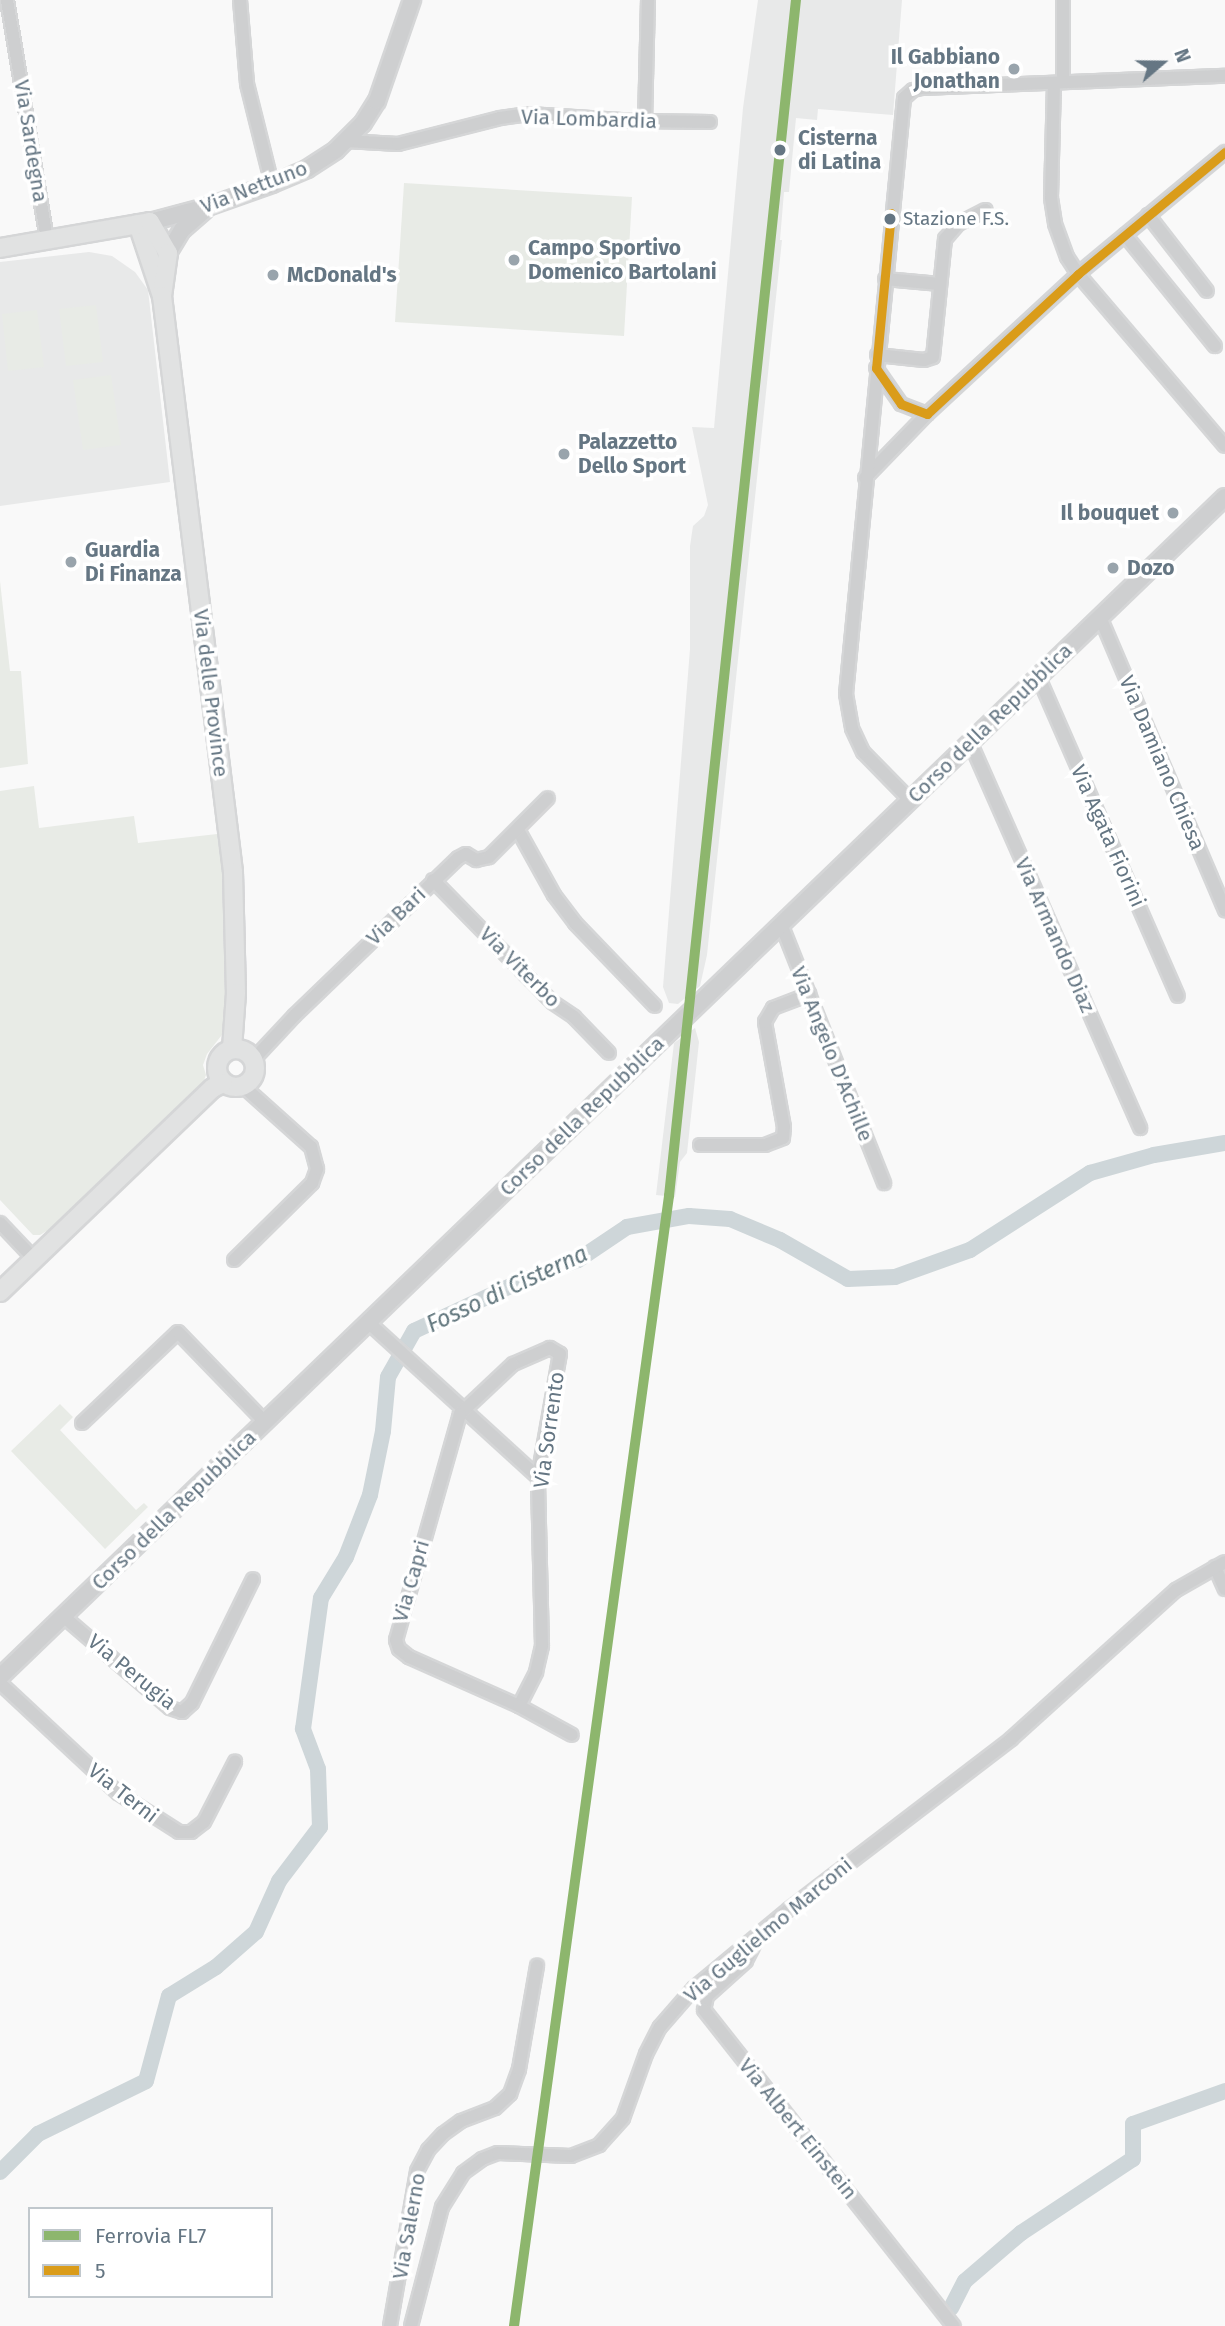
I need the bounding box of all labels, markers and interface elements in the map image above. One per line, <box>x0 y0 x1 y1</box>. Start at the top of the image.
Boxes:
north arrow <box>1127 28 1197 98</box>
place label: Il Gabbiano Jonathan <box>891 44 1000 94</box>
text: N <box>1169 46 1195 65</box>
marker: Il Gabbiano Jonathan <box>1006 61 1022 77</box>
street label: Via Sardegna <box>9 78 53 204</box>
street label: Via Lombardia <box>521 104 657 134</box>
place label: Cisterna di Latina <box>798 125 881 175</box>
marker: Cisterna di Latina <box>769 139 791 161</box>
street label: Via Nettuno <box>197 155 311 219</box>
place label: Stazione F.S. <box>903 208 1009 230</box>
marker: Stazione F.S. <box>883 212 897 226</box>
place label: Campo Sportivo Domenico Bartolani <box>528 235 717 285</box>
marker: Campo Sportivo Domenico Bartolani <box>506 252 522 268</box>
place label: McDonald's <box>287 262 397 288</box>
marker: McDonald's <box>265 267 281 283</box>
place label: Palazzetto Dello Sport <box>578 429 686 479</box>
marker: Palazzetto Dello Sport <box>556 446 572 462</box>
place label: Il bouquet <box>1061 500 1159 526</box>
marker: Il bouquet <box>1165 505 1181 521</box>
place label: Guardia Di Finanza <box>85 537 182 587</box>
marker: Guardia Di Finanza <box>63 554 79 570</box>
place label: Dozo <box>1127 555 1174 581</box>
marker: Dozo <box>1105 560 1121 576</box>
street label: Via delle Province <box>188 608 234 778</box>
street label: Corso della Repubblica <box>902 638 1078 808</box>
street label: Via Damiano Chiesa <box>1114 672 1210 854</box>
street label: Via Agata Fiorini <box>1065 761 1151 911</box>
street label: Via Armando Diaz <box>1010 854 1100 1016</box>
street label: Via Bari <box>361 882 431 950</box>
street label: Via Viterbo <box>474 921 566 1013</box>
street label: Via Angelo D'Achille <box>785 963 879 1145</box>
street label: Corso della Repubblica <box>494 1031 670 1201</box>
water label: Fosso di Cisterna <box>422 1240 592 1338</box>
street label: Via Sorrento <box>528 1370 570 1490</box>
street label: Corso della Repubblica <box>86 1425 262 1595</box>
street label: Via Capri <box>387 1537 435 1625</box>
street label: Via Perugia <box>83 1629 181 1715</box>
street label: Via Terni <box>83 1758 163 1828</box>
street label: Via Guglielmo Marconi <box>679 1852 857 2008</box>
street label: Via Albert Einstein <box>733 2053 863 2205</box>
street label: Via Salerno <box>387 2171 431 2281</box>
legend <box>28 2207 273 2298</box>
text: Ferrovia FL7 <box>95 2223 206 2249</box>
text: 5 <box>95 2258 106 2284</box>

